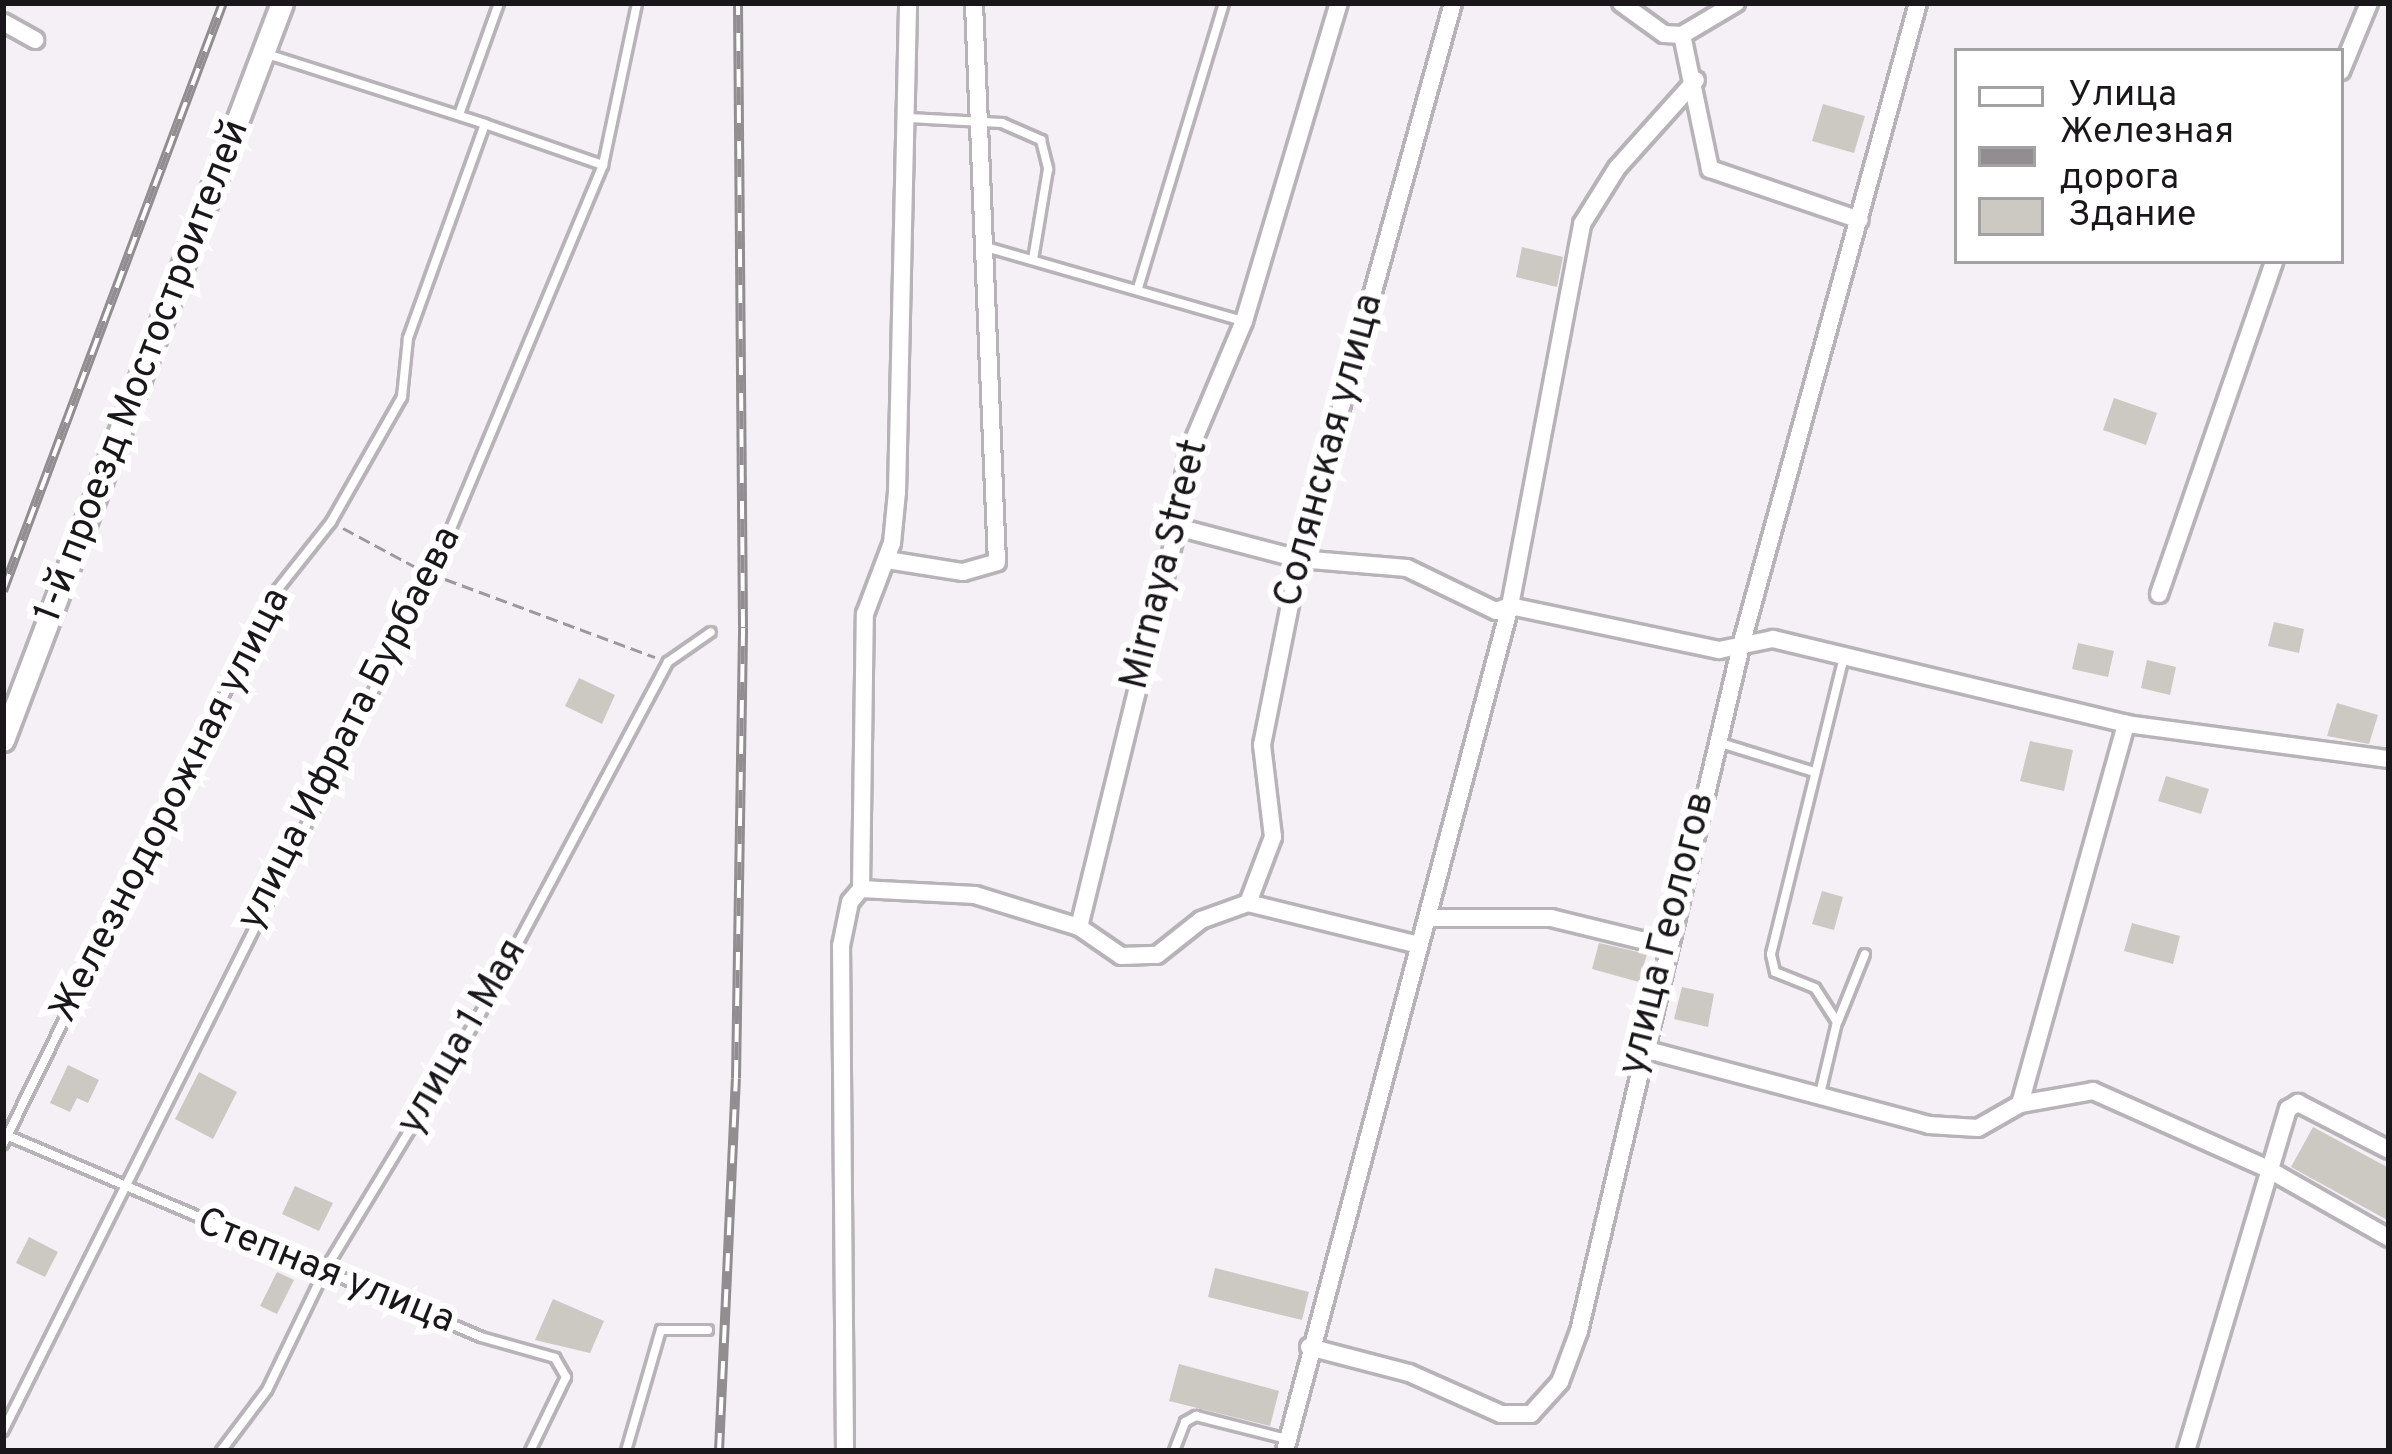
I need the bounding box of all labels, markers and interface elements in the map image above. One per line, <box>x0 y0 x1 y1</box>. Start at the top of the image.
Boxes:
legend <box>1954 48 2344 264</box>
text: Улица <box>2068 73 2177 119</box>
text: Железная дорога <box>2060 110 2234 202</box>
street label: 1-й проезд Мостостроителей <box>26 114 262 630</box>
text: Здание <box>2068 193 2196 239</box>
street label: Солянская улица <box>1267 289 1395 613</box>
street label: Mirnaya Street <box>1113 435 1221 695</box>
street label: улица Ифрата Бурбаева <box>229 520 473 938</box>
street label: Железнодорожная улица <box>42 581 302 1031</box>
street label: улица Геологов <box>1611 788 1727 1080</box>
street label: улица 1 Мая <box>389 932 539 1144</box>
street label: Степная улица <box>189 1200 461 1346</box>

